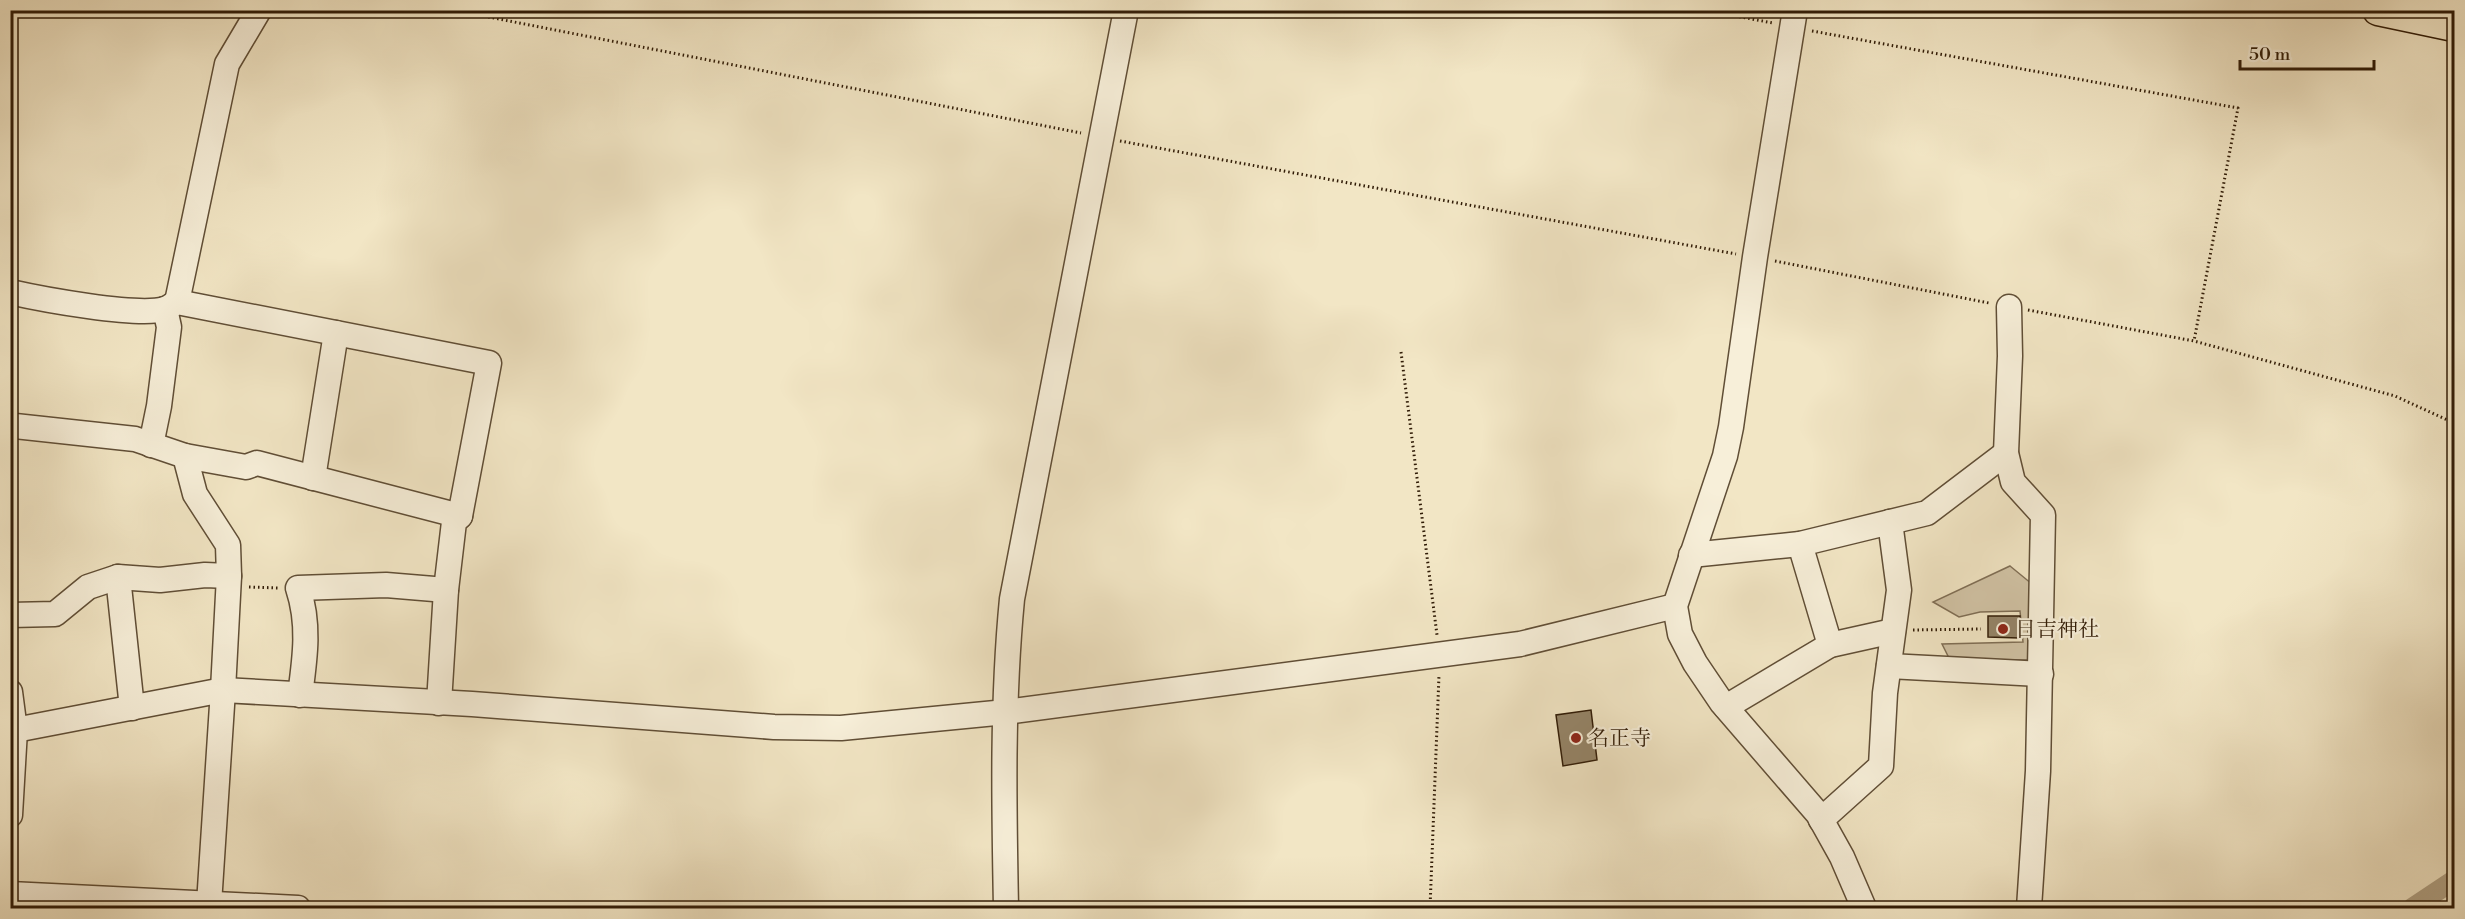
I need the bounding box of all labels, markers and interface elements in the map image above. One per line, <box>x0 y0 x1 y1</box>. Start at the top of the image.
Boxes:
scale bar <box>2240 33 2374 71</box>
text: 50 m <box>2249 43 2291 66</box>
place label: 日吉神社 <box>2015 617 2099 643</box>
marker: 日吉神社 <box>1996 622 2010 636</box>
place label: 名正寺 <box>1588 726 1651 752</box>
marker: 名正寺 <box>1569 731 1583 745</box>

